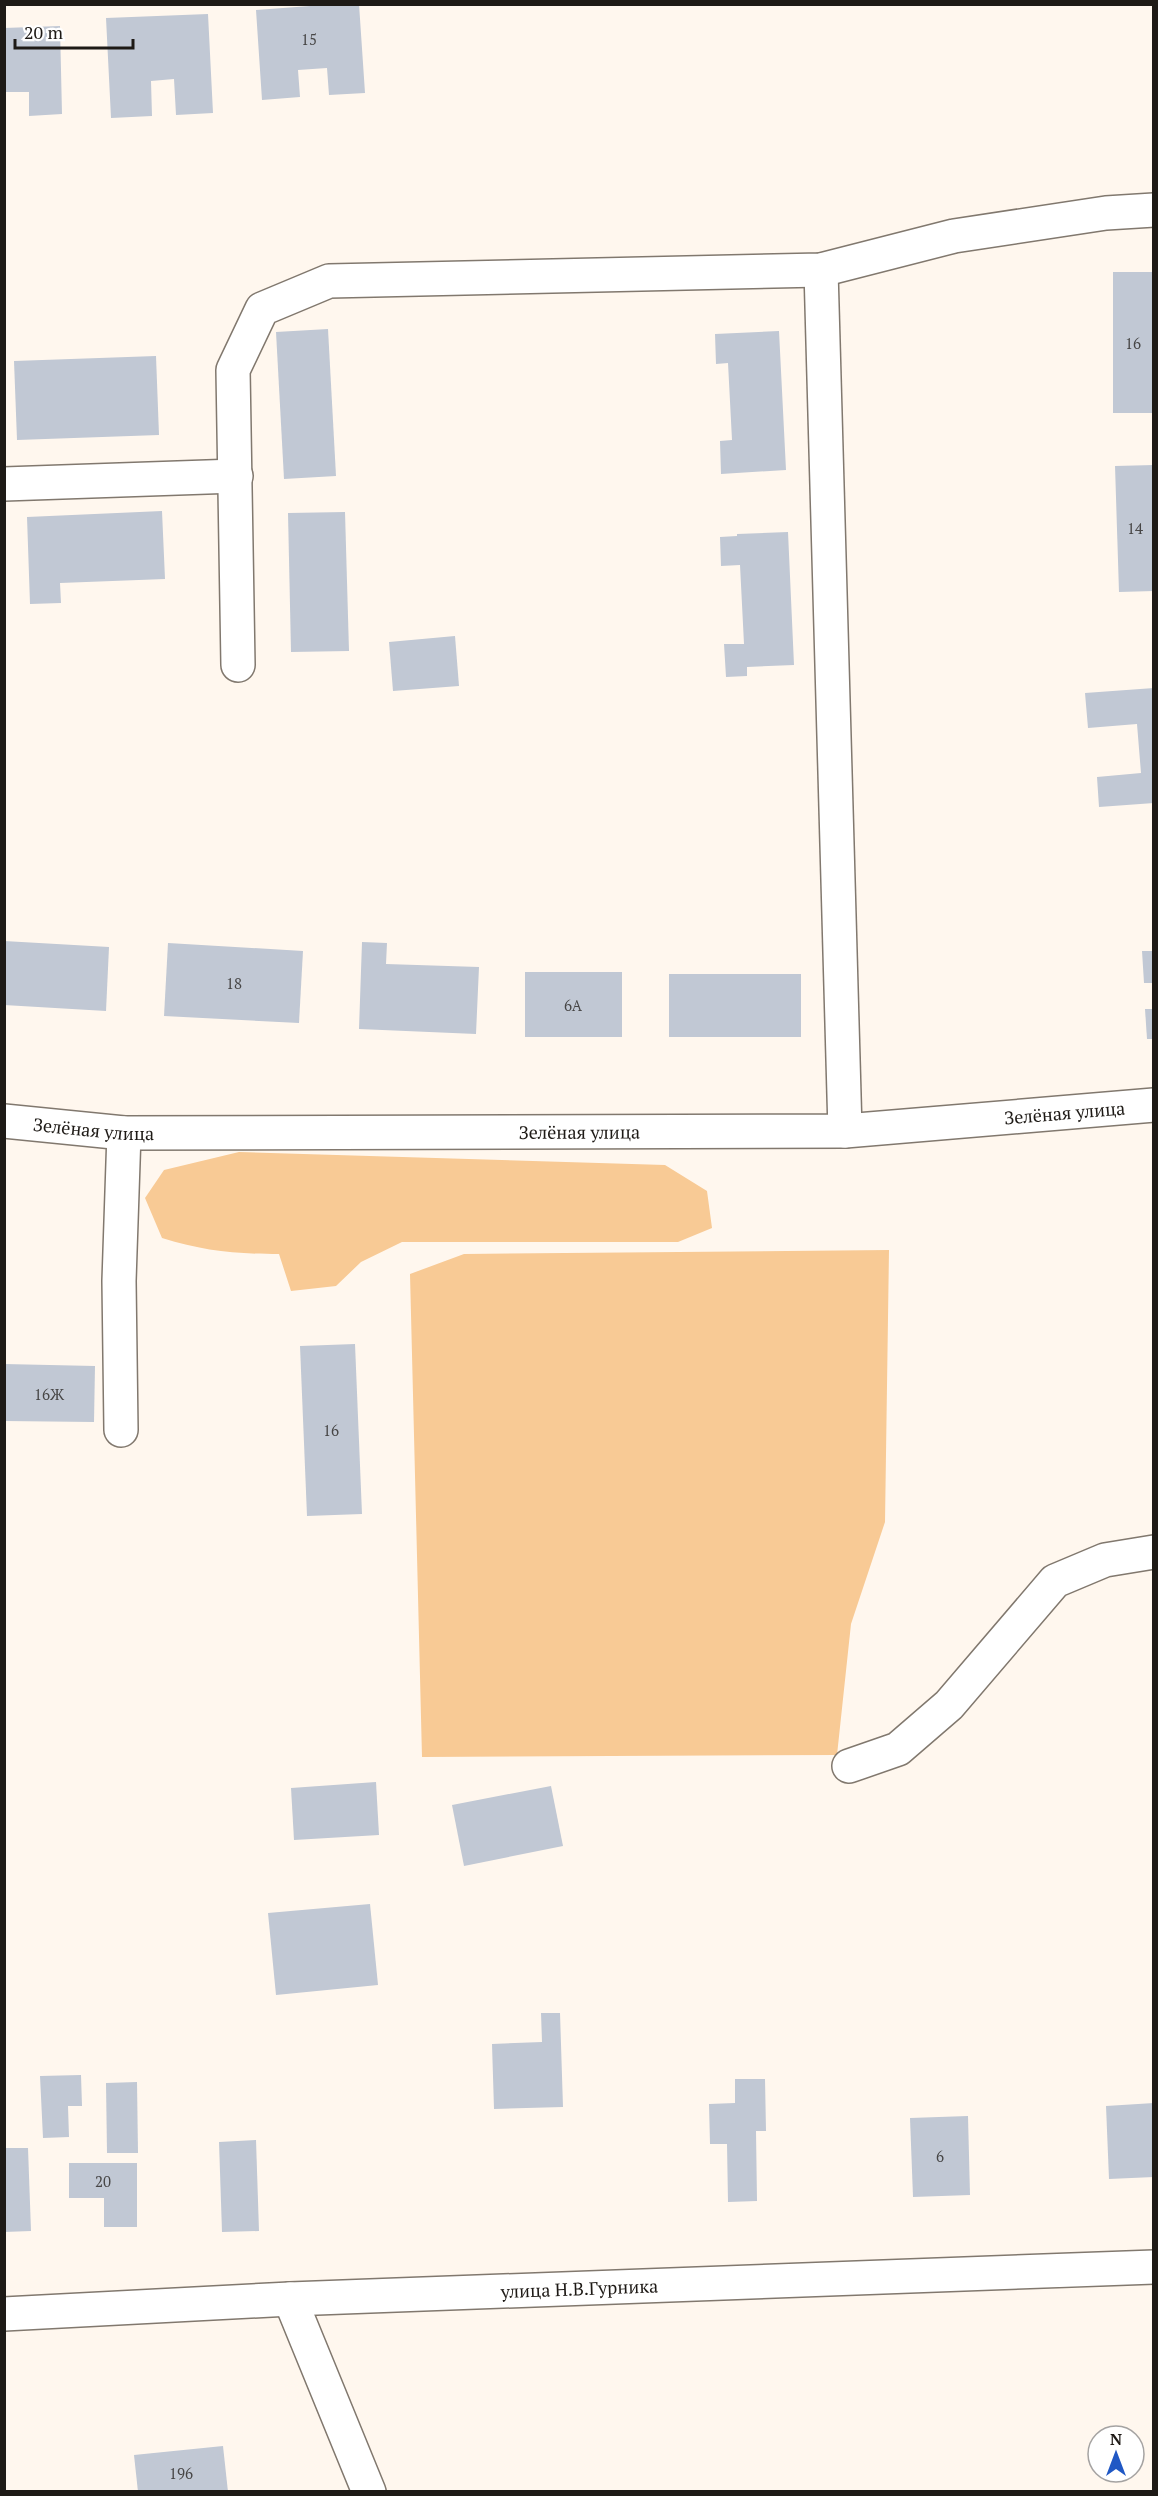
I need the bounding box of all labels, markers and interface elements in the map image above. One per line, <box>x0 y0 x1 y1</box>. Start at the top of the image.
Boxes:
scale bar <box>15 12 134 50</box>
text: 20 m <box>24 20 64 44</box>
house number: 15 <box>301 29 317 49</box>
house number: 16 <box>1125 333 1141 353</box>
house number: 14 <box>1127 518 1143 538</box>
house number: 18 <box>226 973 242 993</box>
house number: 6А <box>564 995 583 1015</box>
street label: Зелёная улица <box>1003 1095 1126 1130</box>
street label: Зелёная улица <box>32 1112 154 1145</box>
street label: Зелёная улица <box>519 1120 640 1144</box>
house number: 16Ж <box>34 1384 65 1404</box>
house number: 16 <box>323 1420 339 1440</box>
house number: 6 <box>936 2146 944 2166</box>
house number: 20 <box>95 2171 111 2191</box>
street label: улица Н.В.Гурника <box>499 2273 659 2303</box>
north arrow <box>1086 2424 1146 2484</box>
text: N <box>1110 2428 1122 2450</box>
house number: 196 <box>169 2463 193 2483</box>

